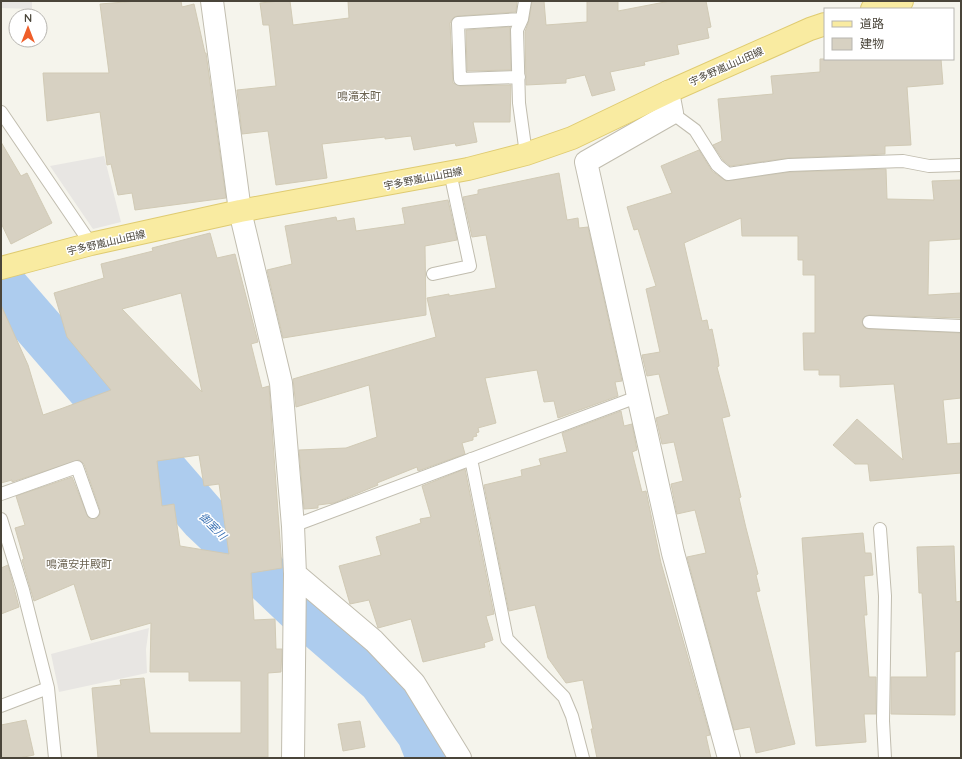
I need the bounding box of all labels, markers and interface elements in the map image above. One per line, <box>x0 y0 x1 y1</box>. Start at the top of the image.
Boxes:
north arrow <box>8 8 48 48</box>
legend <box>824 8 954 60</box>
text: N <box>24 11 32 25</box>
text: 道路 <box>860 16 884 31</box>
text: 建物 <box>860 36 884 51</box>
street label: 宇多野嵐山山田線 <box>687 44 765 89</box>
district label: 鳴滝本町 <box>337 89 381 103</box>
street label: 宇多野嵐山山田線 <box>383 164 464 193</box>
street label: 宇多野嵐山山田線 <box>66 227 147 258</box>
water label: 御室川 <box>196 509 230 543</box>
district label: 鳴滝安井殿町 <box>46 557 112 571</box>

